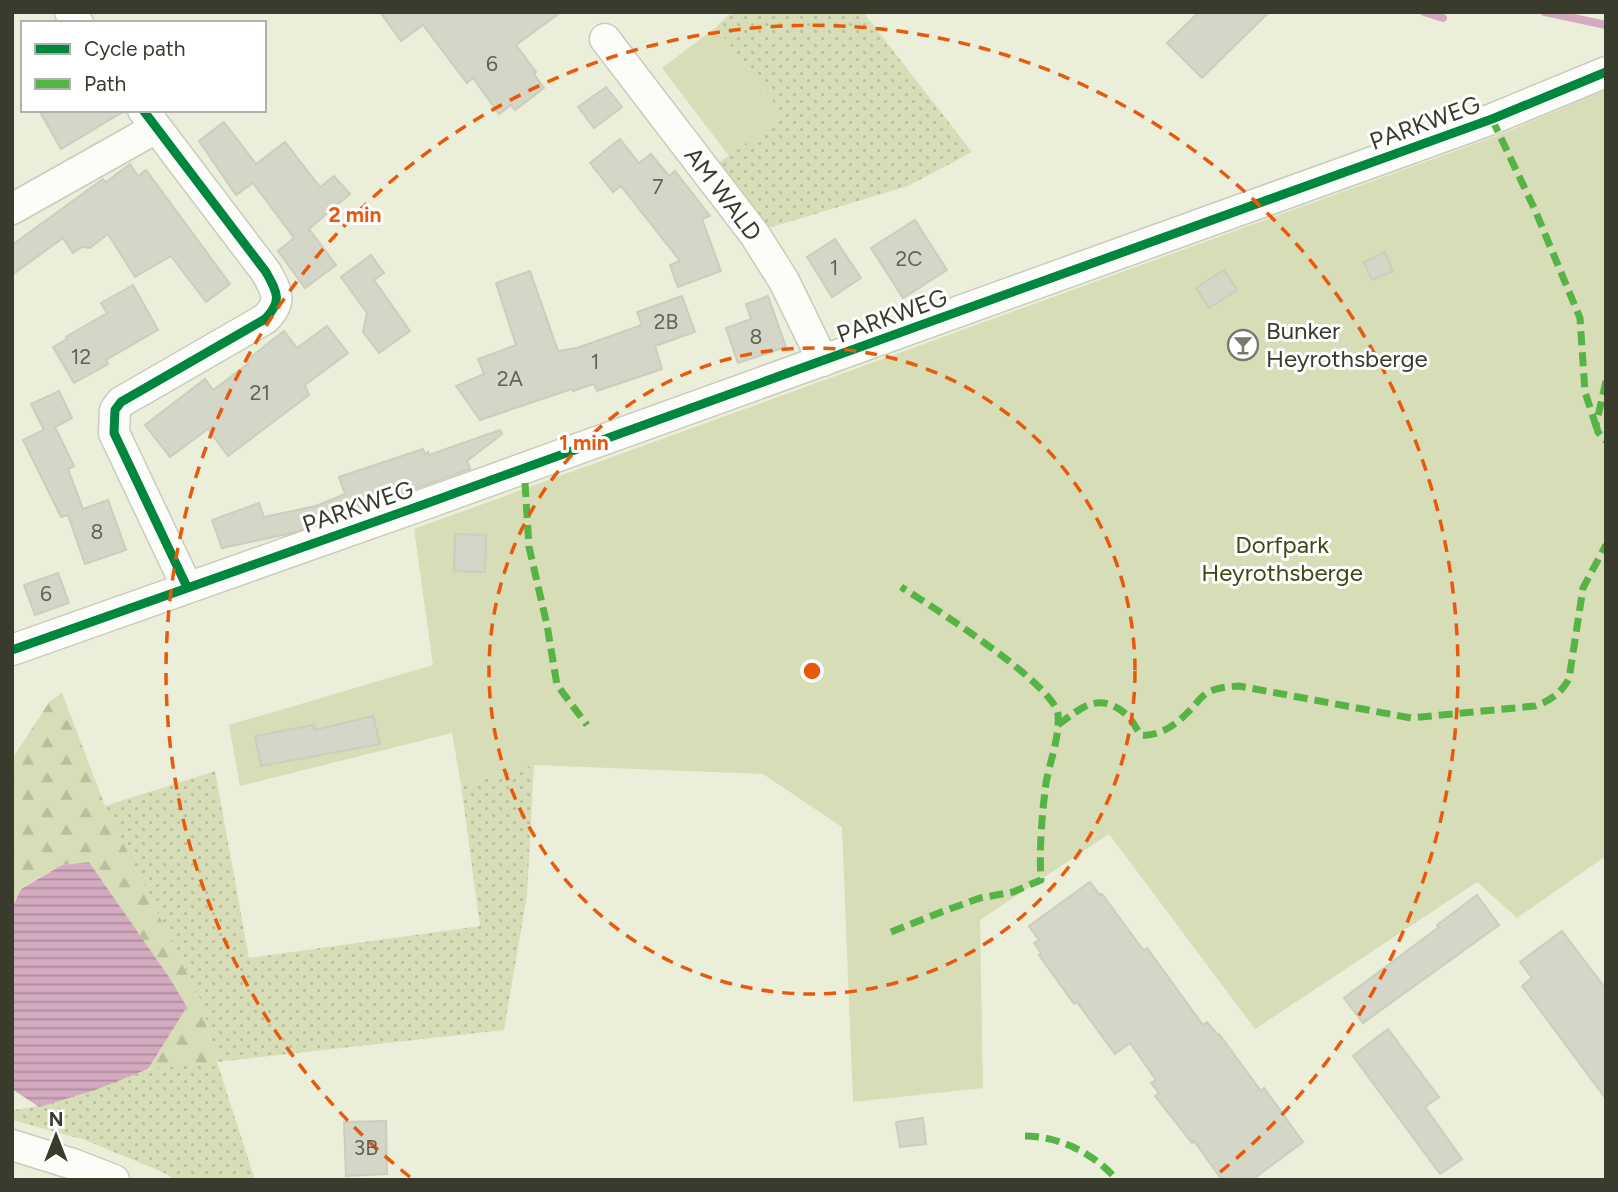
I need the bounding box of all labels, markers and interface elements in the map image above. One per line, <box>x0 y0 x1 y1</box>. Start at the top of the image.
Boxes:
legend <box>21 21 266 112</box>
text: Cycle path <box>84 36 185 61</box>
house number: 6 <box>486 51 498 76</box>
text: Path <box>84 71 126 96</box>
street label: PARKWEG <box>1366 89 1484 156</box>
street label: AM WALD <box>679 141 768 246</box>
house number: 7 <box>652 174 664 199</box>
text: 2 min <box>329 202 381 227</box>
house number: 2C <box>896 246 922 271</box>
house number: 1 <box>830 255 838 280</box>
street label: PARKWEG <box>833 282 951 349</box>
house number: 2B <box>654 309 678 334</box>
place label: Bunker Heyrothsberge <box>1266 316 1428 373</box>
house number: 8 <box>750 324 762 349</box>
bar icon: Bunker Heyrothsberge <box>1226 328 1260 362</box>
house number: 12 <box>71 344 91 369</box>
house number: 1 <box>591 349 599 374</box>
house number: 2A <box>497 366 523 391</box>
house number: 21 <box>250 380 270 405</box>
text: 1 min <box>559 430 609 455</box>
street label: PARKWEG <box>299 474 417 539</box>
house number: 8 <box>91 519 103 544</box>
park label: Dorfpark Heyrothsberge <box>1201 530 1363 587</box>
house number: 6 <box>40 581 52 606</box>
centre of rings <box>800 659 824 683</box>
north arrow <box>21 1101 91 1171</box>
text: N <box>49 1108 63 1131</box>
house number: 3B <box>354 1135 378 1160</box>

